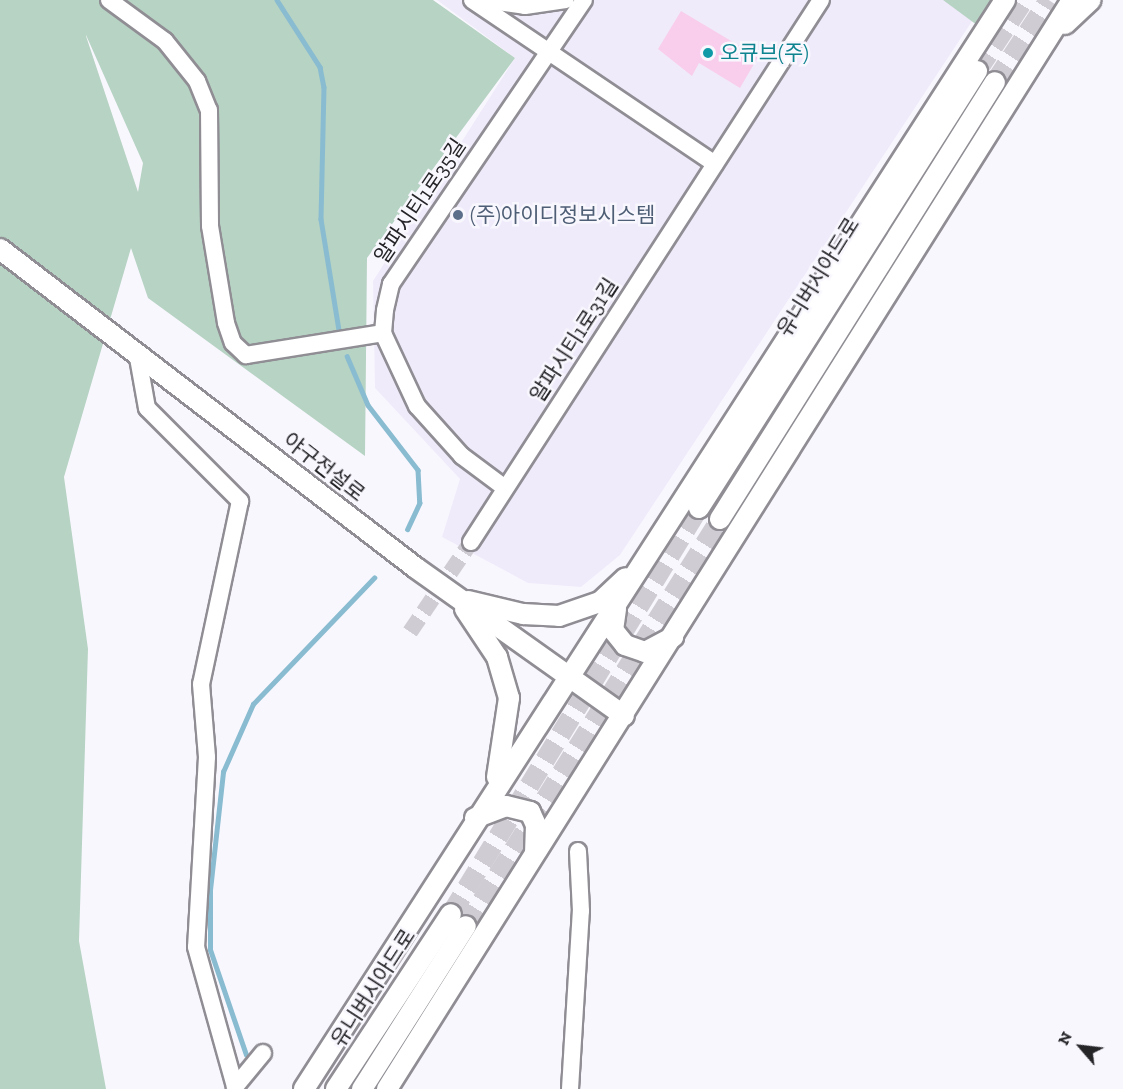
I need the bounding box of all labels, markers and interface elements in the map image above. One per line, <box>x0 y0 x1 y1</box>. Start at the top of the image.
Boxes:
place label: 오큐브(주) <box>720 40 809 66</box>
marker: 오큐브(주) <box>701 46 715 60</box>
street label: 알파시티1로35길 <box>369 134 471 268</box>
place label: (주)아이디정보시스템 <box>470 202 655 228</box>
marker: (주)아이디정보시스템 <box>451 208 465 222</box>
street label: 유니버시아드로 <box>771 213 865 341</box>
street label: 알파시티1로31길 <box>525 273 623 407</box>
street label: 야구전설로 <box>278 427 370 507</box>
street label: 유니버시아드로 <box>326 924 420 1052</box>
north arrow <box>1051 1017 1111 1077</box>
text: N <box>1053 1028 1076 1048</box>

